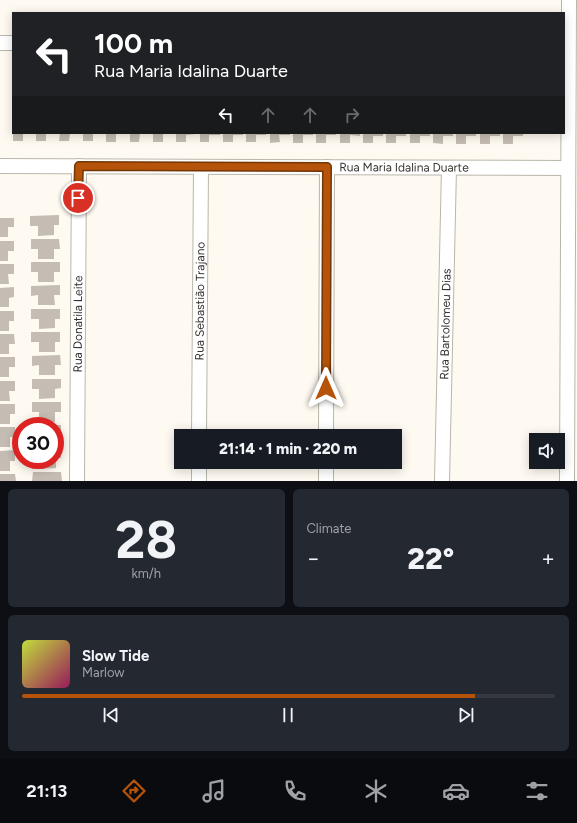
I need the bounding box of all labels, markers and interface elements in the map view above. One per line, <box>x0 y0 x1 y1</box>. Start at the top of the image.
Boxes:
text: 100 m <box>94 26 173 60</box>
icon: left <box>28 28 80 80</box>
text: Rua Maria Idalina Duarte <box>94 60 288 82</box>
icon: left <box>215 104 237 126</box>
icon: ahead <box>257 104 279 126</box>
icon: ahead <box>299 104 321 126</box>
icon: right <box>341 104 363 126</box>
street label: Rua Maria Idalina Duarte <box>339 160 469 175</box>
pin <box>61 181 95 215</box>
icon: arrive <box>67 187 89 209</box>
street label: Rua Sebastião Trajano <box>193 242 207 360</box>
street label: Rua Bartolomeu Dias <box>437 268 454 380</box>
street label: Rua Donatila Leite <box>71 275 85 373</box>
position arrow <box>305 367 347 409</box>
speed limit sign: 30 <box>12 417 64 469</box>
map controls <box>529 433 565 469</box>
button: sound <box>529 433 565 469</box>
text: 21:14 · 1 min · 220 m <box>219 440 357 458</box>
text: 28 <box>115 509 177 571</box>
text: Climate <box>307 521 351 536</box>
text: 22° <box>407 540 454 577</box>
text: − <box>307 545 320 572</box>
text: + <box>541 545 555 572</box>
text: km/h <box>131 566 161 581</box>
text: Slow Tide <box>82 647 149 665</box>
text: Marlow <box>82 665 124 680</box>
icon: previous <box>100 704 122 726</box>
icon: pause <box>277 704 299 726</box>
icon: next <box>455 704 477 726</box>
icon: directions <box>120 777 148 805</box>
icon: music <box>200 777 228 805</box>
icon: phone <box>281 777 309 805</box>
icon: climate <box>362 777 390 805</box>
icon: car <box>442 777 470 805</box>
icon: filters <box>523 777 551 805</box>
text: 21:13 <box>26 780 67 802</box>

